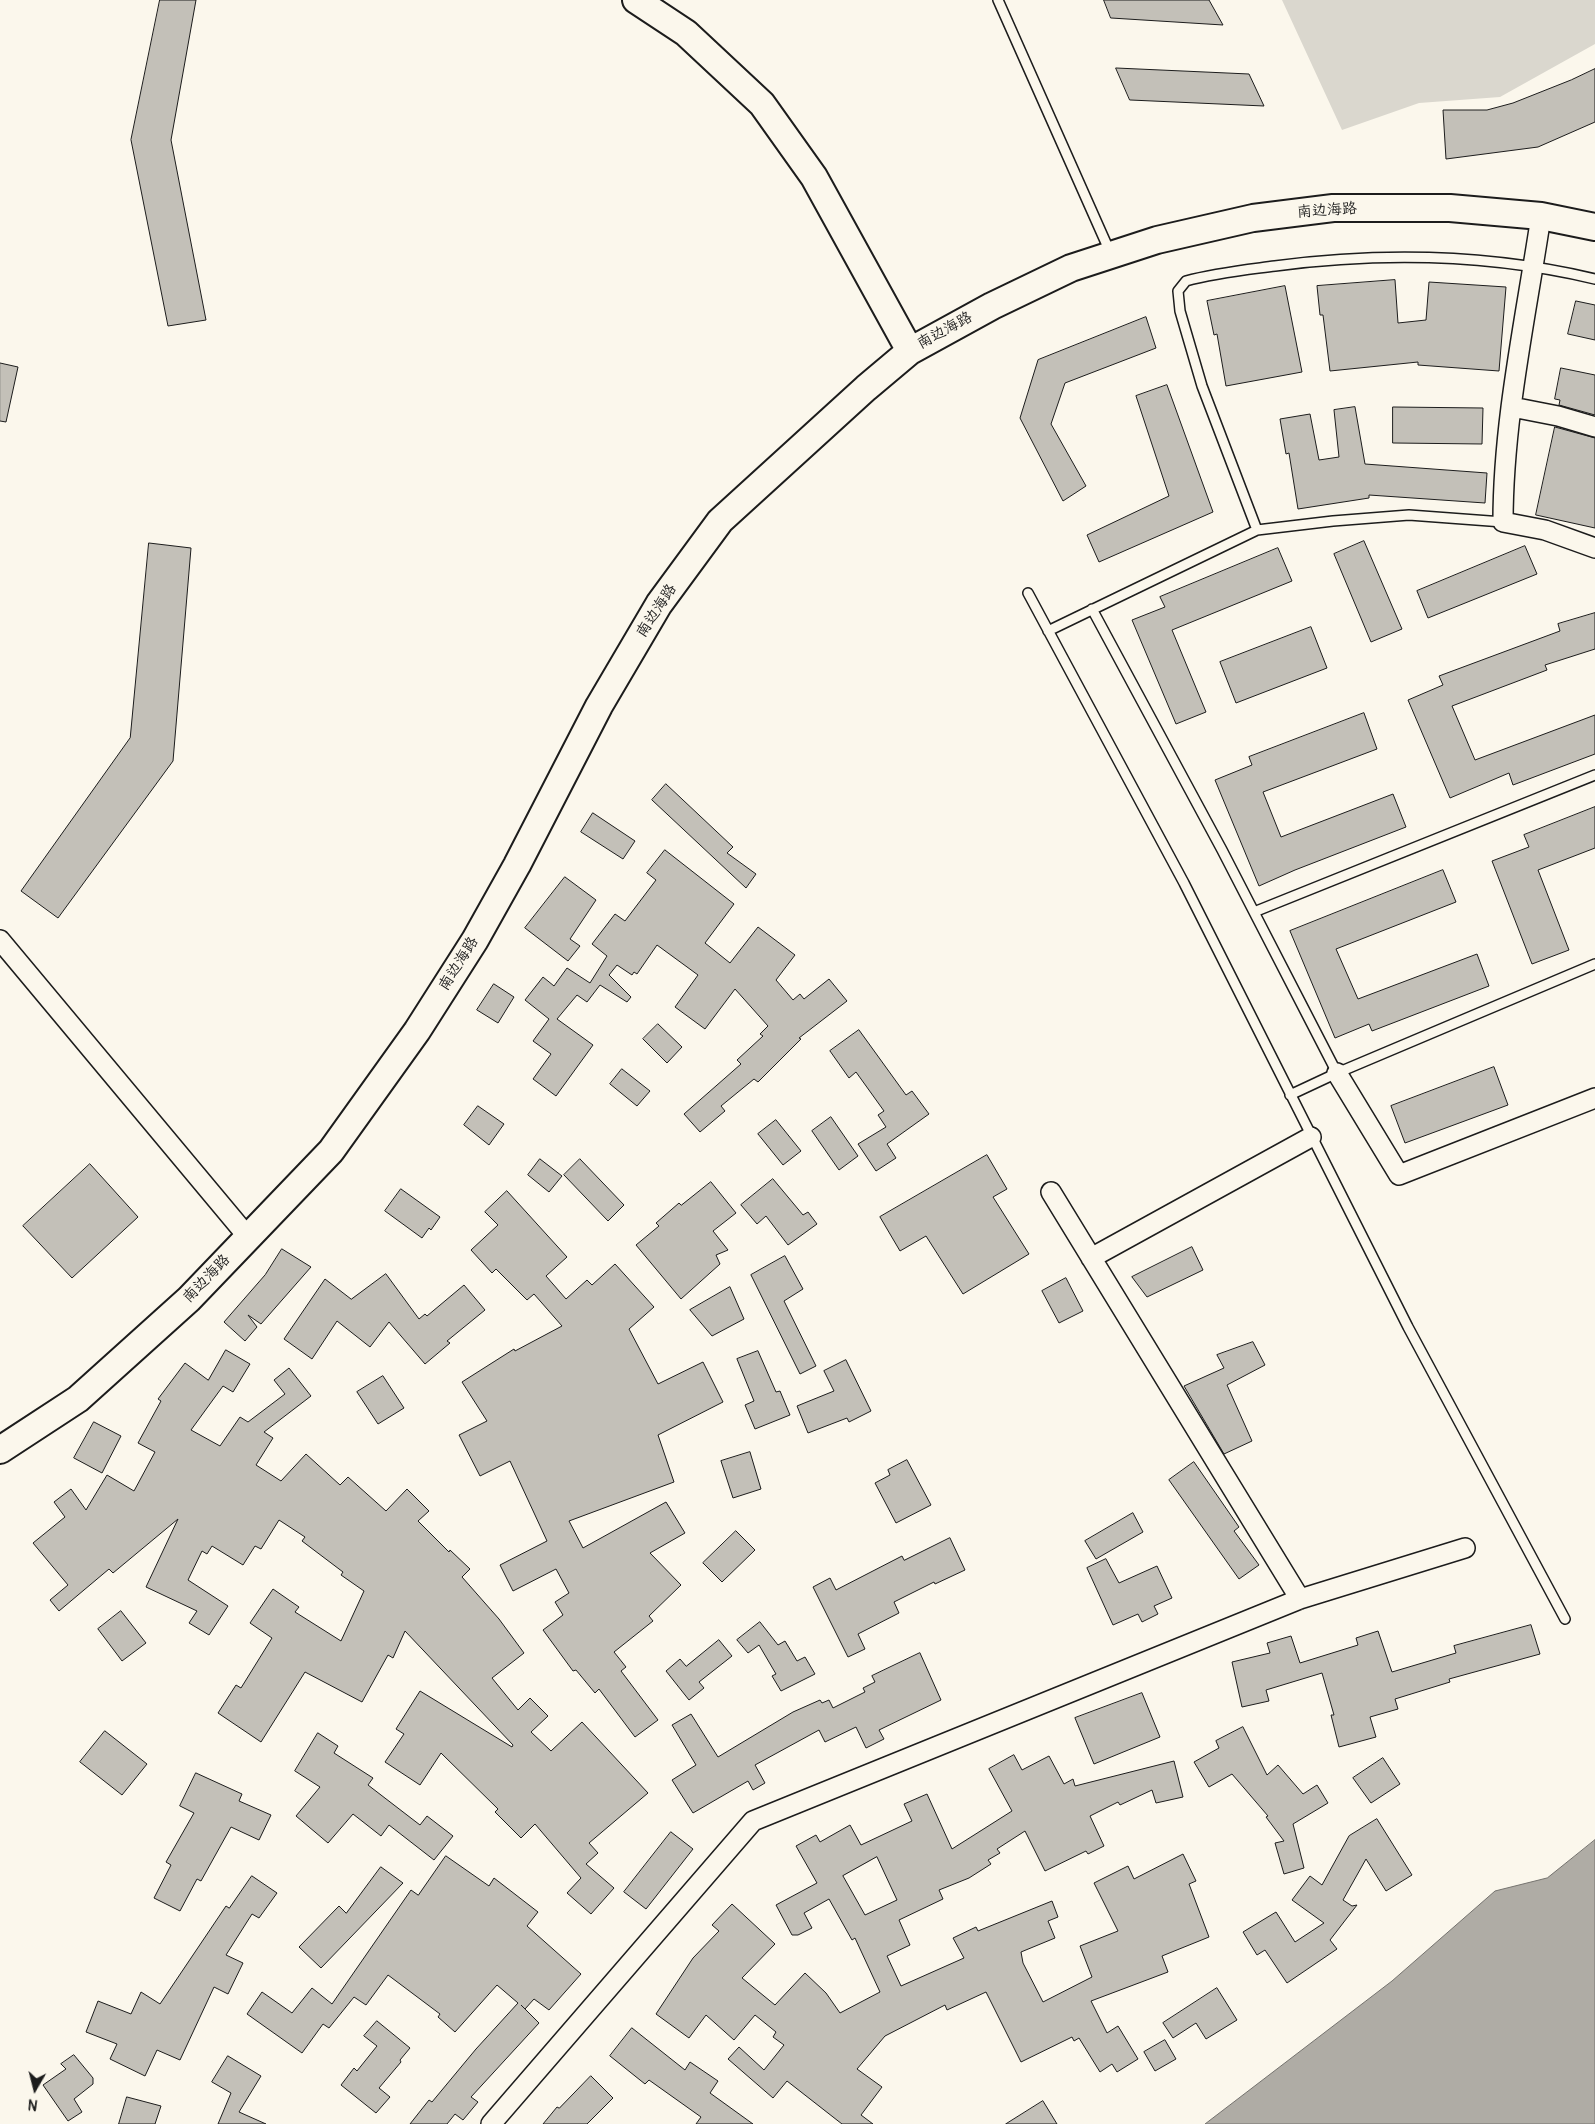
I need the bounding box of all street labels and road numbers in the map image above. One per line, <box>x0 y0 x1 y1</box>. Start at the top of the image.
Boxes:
street label: 南边海路 <box>1296 200 1358 222</box>
street label: 南边海路 <box>914 309 976 353</box>
street label: 南边海路 <box>633 581 681 641</box>
street label: 南边海路 <box>435 934 483 994</box>
street label: 南边海路 <box>180 1251 234 1307</box>

